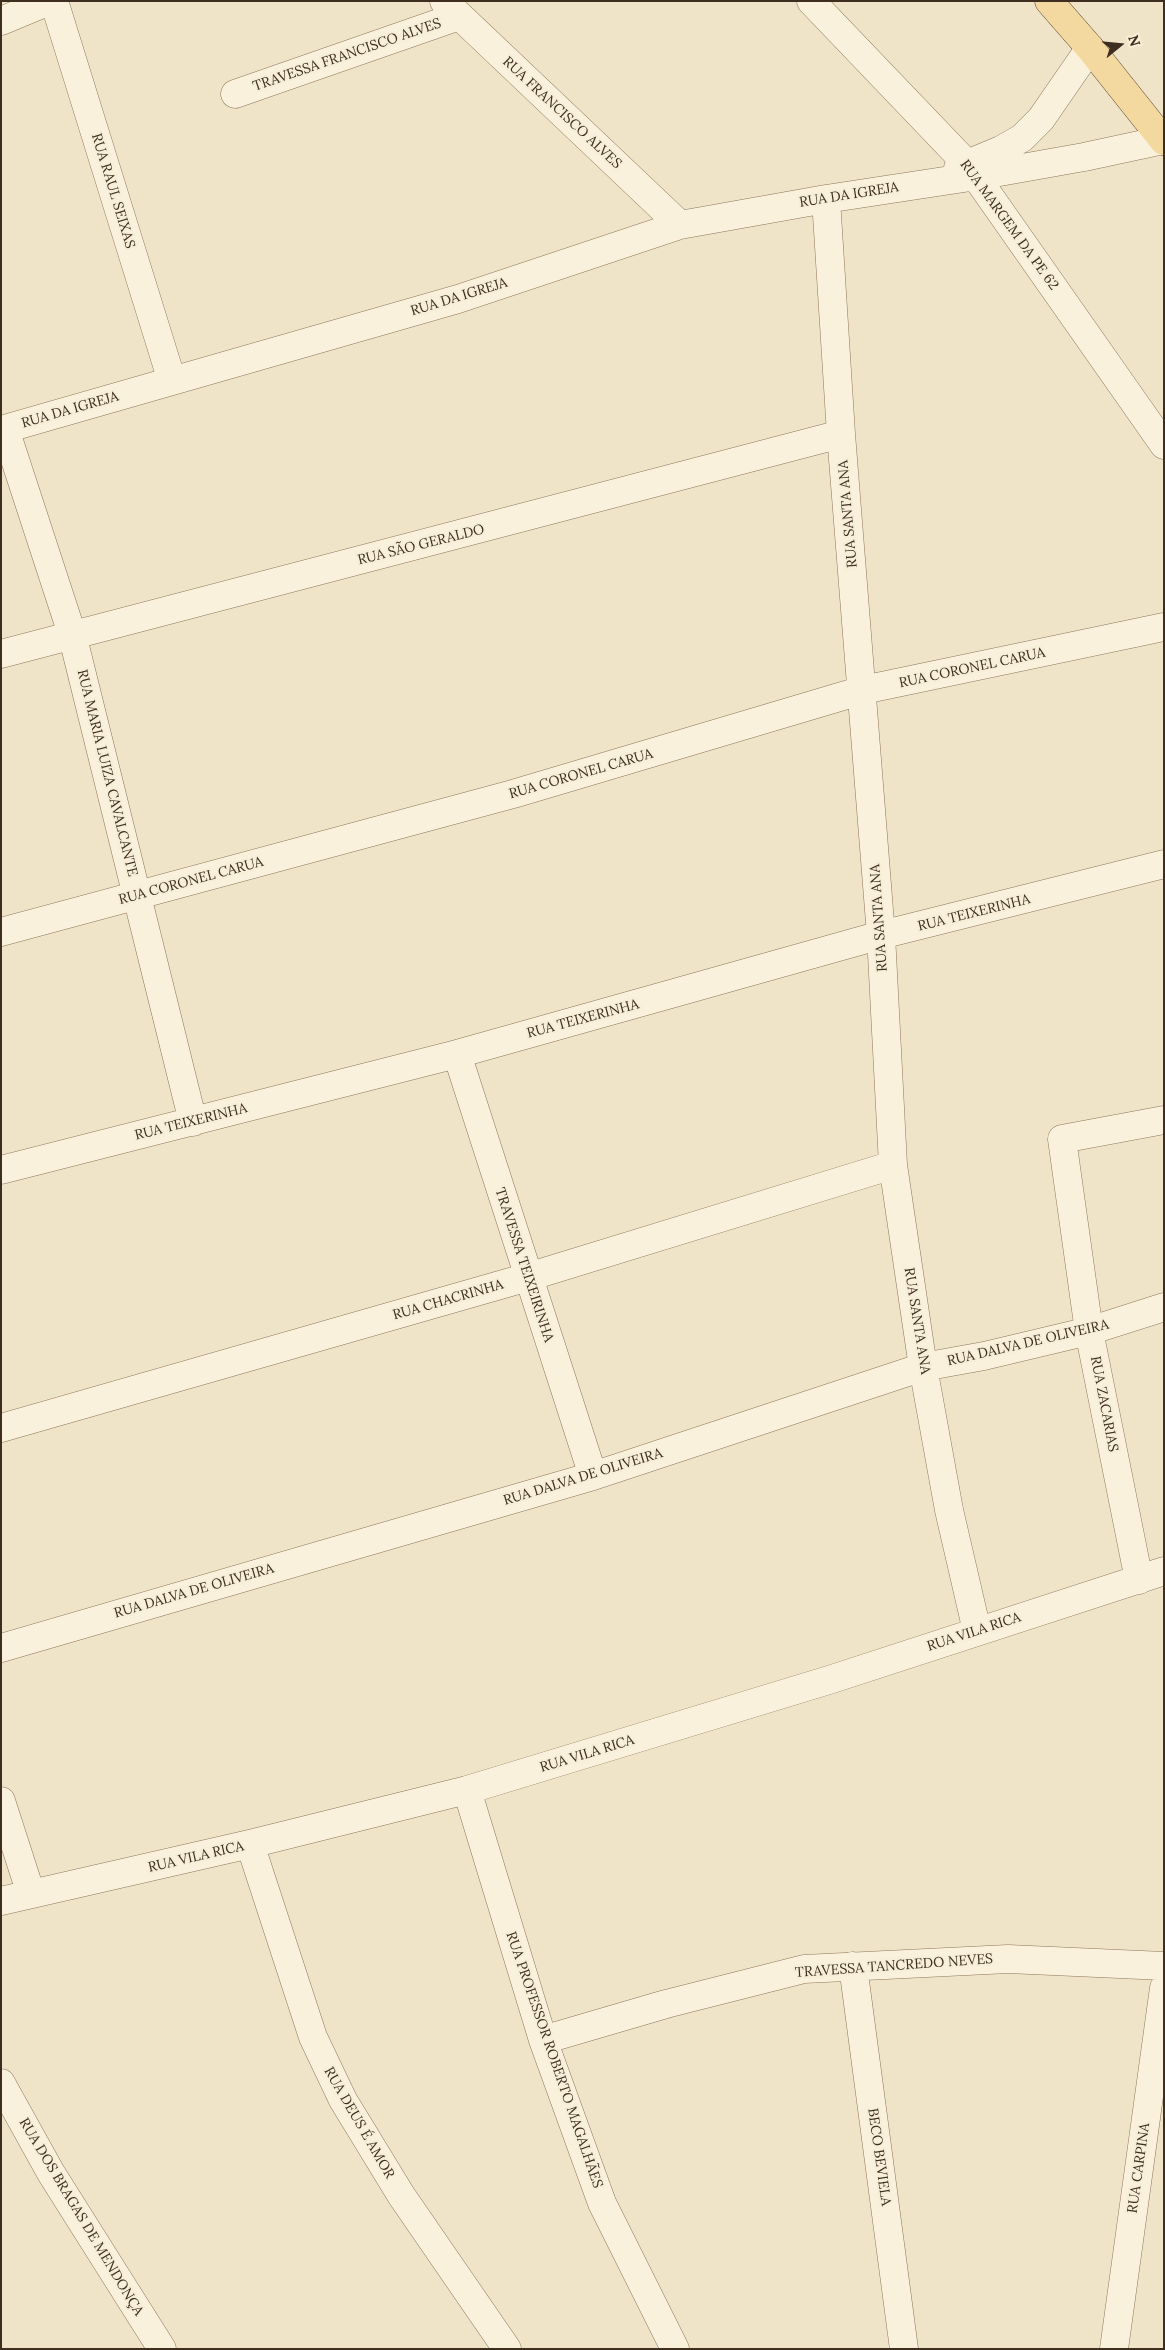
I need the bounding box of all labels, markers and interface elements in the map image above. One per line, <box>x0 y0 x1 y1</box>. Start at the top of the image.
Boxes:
street label: TRAVESSA FRANCISCO ALVES <box>251 15 443 95</box>
north arrow <box>1095 20 1145 70</box>
text: N <box>1124 33 1145 48</box>
street label: RUA FRANCISCO ALVES <box>499 53 625 173</box>
street label: RUA RAUL SEIXAS <box>88 131 138 251</box>
street label: RUA MARGEM DA PE 62 <box>956 157 1062 293</box>
street label: RUA DA IGREJA <box>798 179 900 211</box>
street label: RUA DA IGREJA <box>409 274 509 320</box>
street label: RUA DA IGREJA <box>19 388 121 432</box>
street label: RUA SANTA ANA <box>835 459 861 569</box>
street label: RUA SÃO GERALDO <box>356 521 486 569</box>
street label: RUA CORONEL CARUA <box>897 644 1047 692</box>
street label: RUA MARIA LUIZA CAVALCANTE <box>73 668 141 878</box>
street label: RUA CORONEL CARUA <box>507 745 655 803</box>
street label: RUA CORONEL CARUA <box>117 854 265 908</box>
street label: RUA SANTA ANA <box>867 864 891 972</box>
street label: RUA TEIXERINHA <box>916 891 1032 935</box>
street label: RUA TEIXERINHA <box>525 996 641 1042</box>
street label: RUA TEIXERINHA <box>133 1100 249 1144</box>
street label: TRAVESSA TEIXEIRINHA <box>491 1186 557 1344</box>
street label: RUA SANTA ANA <box>900 1266 934 1376</box>
street label: RUA CHACRINHA <box>391 1276 505 1324</box>
street label: RUA DALVA DE OLIVEIRA <box>945 1316 1111 1370</box>
street label: RUA ZACARIAS <box>1086 1355 1122 1453</box>
street label: RUA DALVA DE OLIVEIRA <box>501 1445 665 1509</box>
street label: RUA DALVA DE OLIVEIRA <box>112 1560 276 1622</box>
street label: RUA VILA RICA <box>925 1609 1023 1655</box>
street label: RUA VILA RICA <box>538 1732 636 1776</box>
street label: RUA VILA RICA <box>147 1838 245 1876</box>
street label: RUA PROFESSOR ROBERTO MAGALHÃES <box>502 1929 606 2191</box>
street label: TRAVESSA TANCREDO NEVES <box>794 1951 994 1981</box>
street label: RUA DEUS É AMOR <box>320 2064 398 2182</box>
street label: BECO BEVIELA <box>864 2107 894 2207</box>
street label: RUA DOS BRAGAS DE MENDONÇA <box>15 2115 147 2319</box>
street label: RUA CARPINA <box>1124 2122 1154 2214</box>

